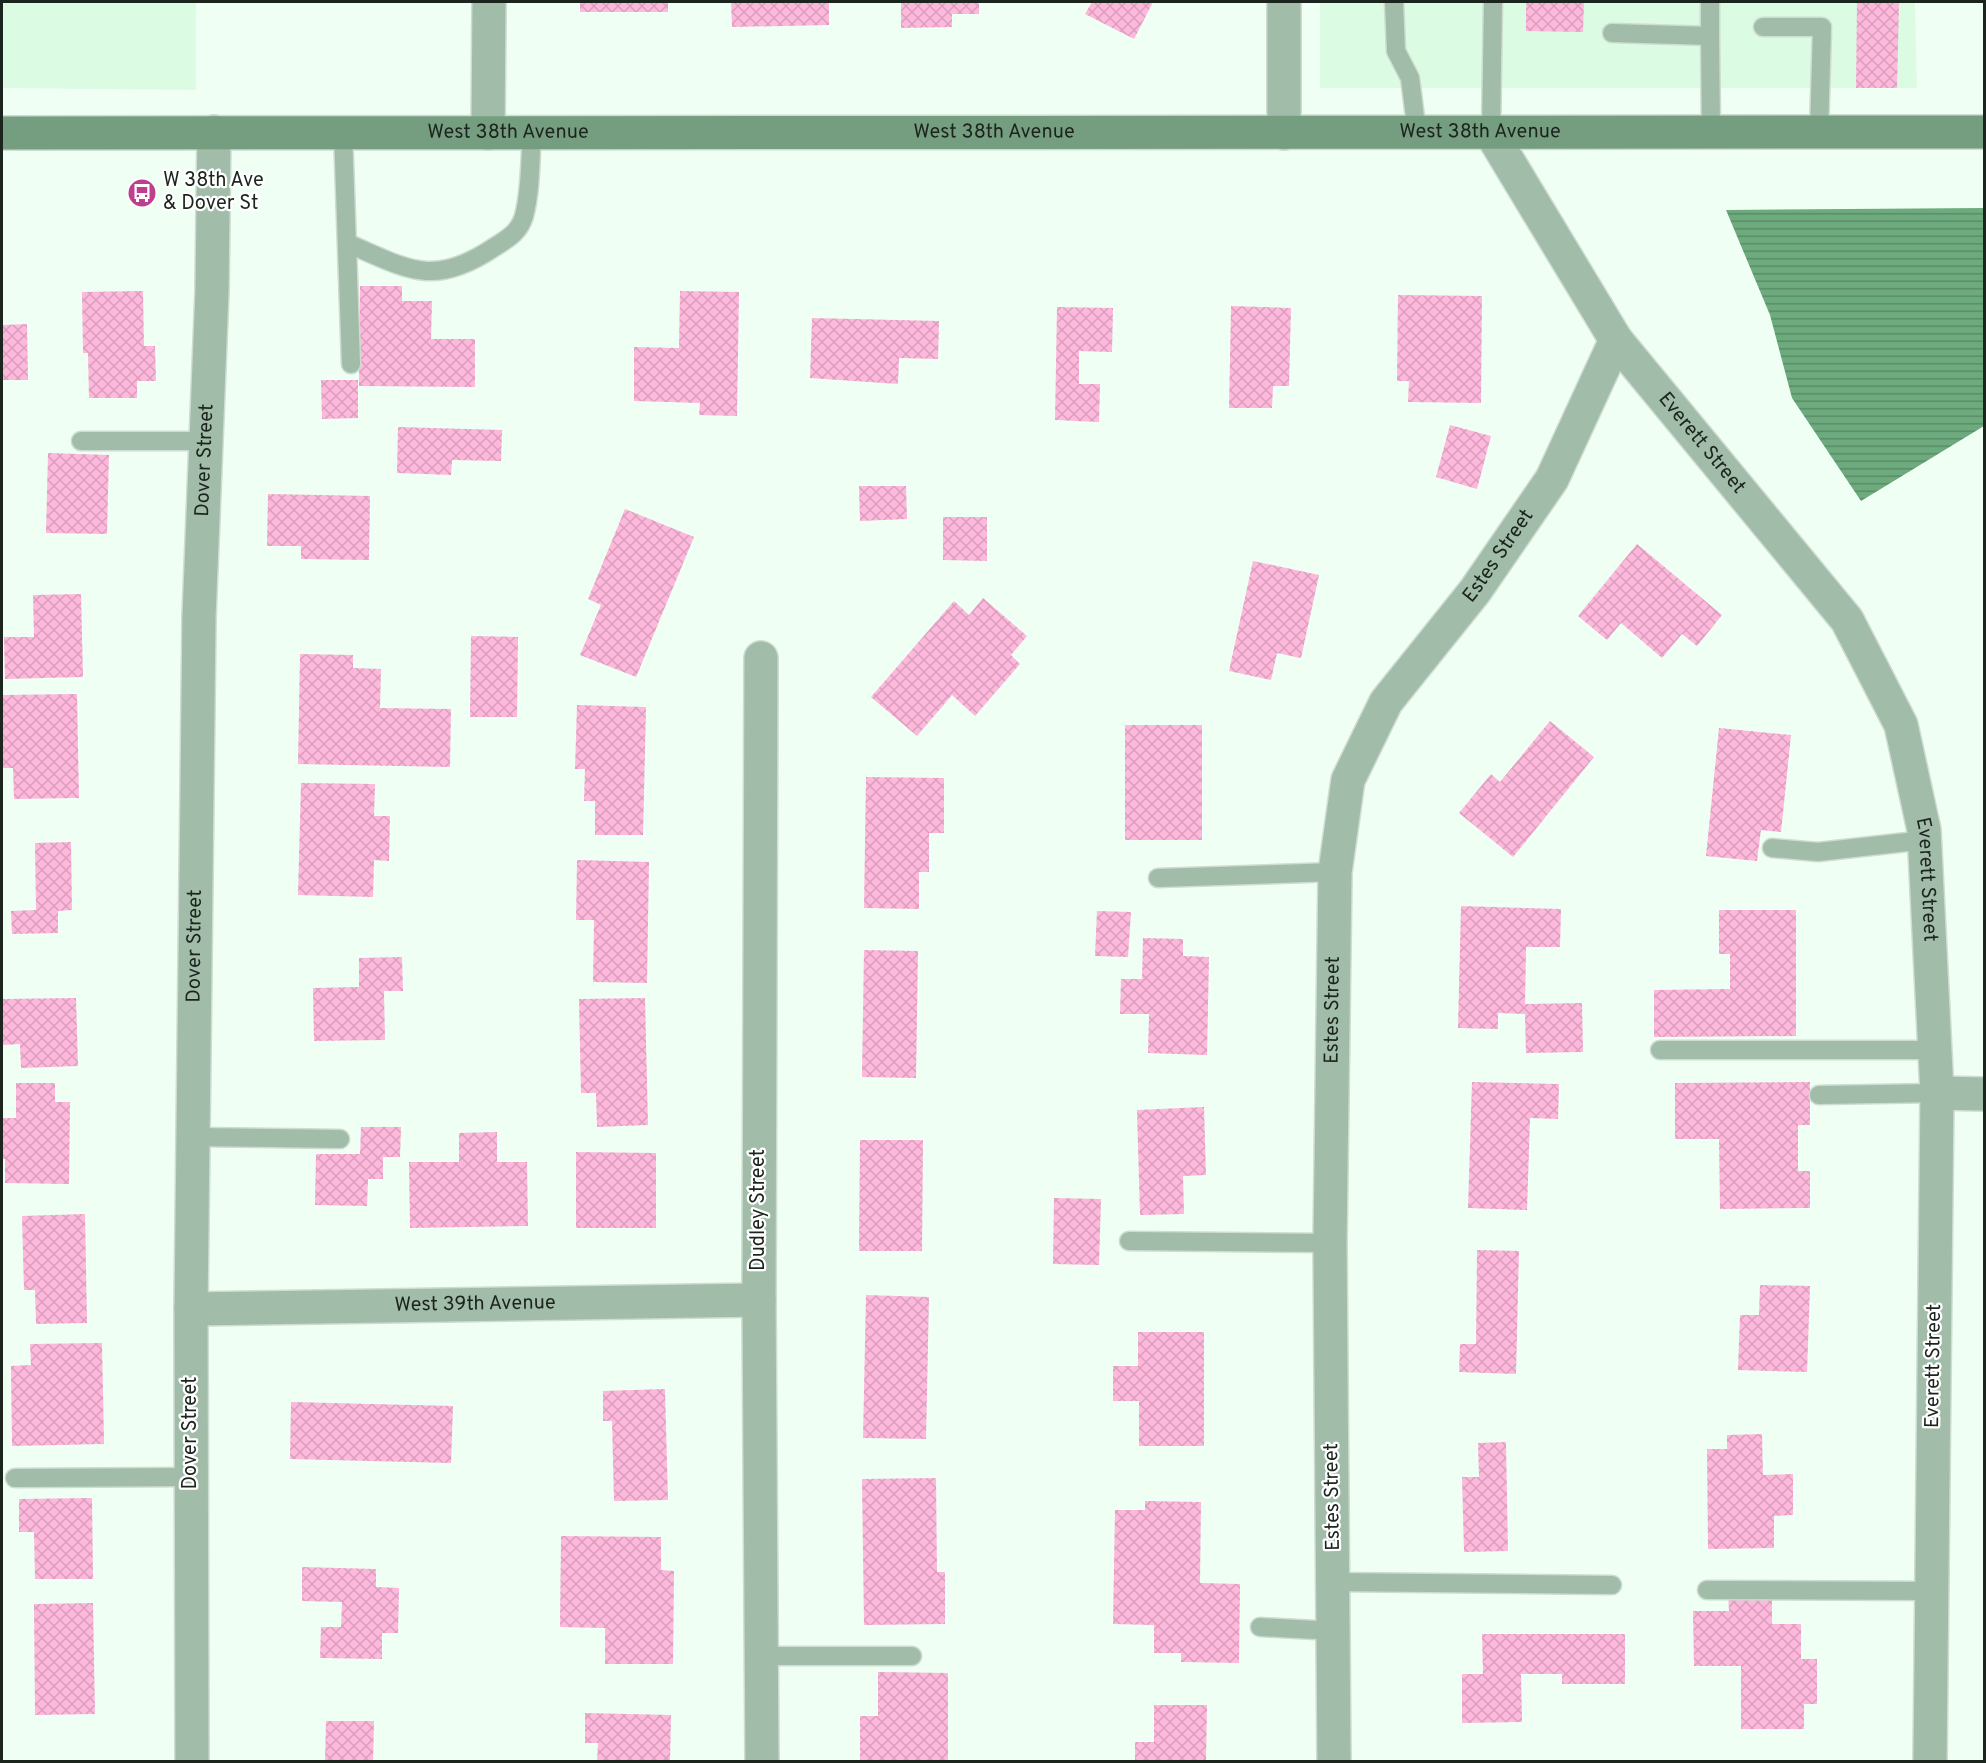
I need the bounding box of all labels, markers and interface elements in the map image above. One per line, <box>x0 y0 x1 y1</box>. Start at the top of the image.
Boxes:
street label: West 38th Avenue <box>913 119 1075 146</box>
street label: West 38th Avenue <box>1399 119 1561 145</box>
street label: West 38th Avenue <box>427 120 589 146</box>
place label: W 38th Ave & Dover St <box>163 168 264 217</box>
bus stop icon: W 38th Ave & Dover St <box>126 177 158 209</box>
street label: Everett Street <box>1652 387 1751 500</box>
street label: Dover Street <box>190 403 220 517</box>
street label: Estes Street <box>1457 505 1540 608</box>
street label: Everett Street <box>1909 815 1943 942</box>
street label: Dover Street <box>182 889 209 1003</box>
street label: Estes Street <box>1319 956 1347 1064</box>
street label: Dudley Street <box>746 1149 772 1271</box>
street label: West 39th Avenue <box>394 1290 556 1319</box>
street label: Everett Street <box>1920 1304 1948 1428</box>
street label: Dover Street <box>178 1376 204 1490</box>
street label: Estes Street <box>1319 1443 1347 1551</box>

